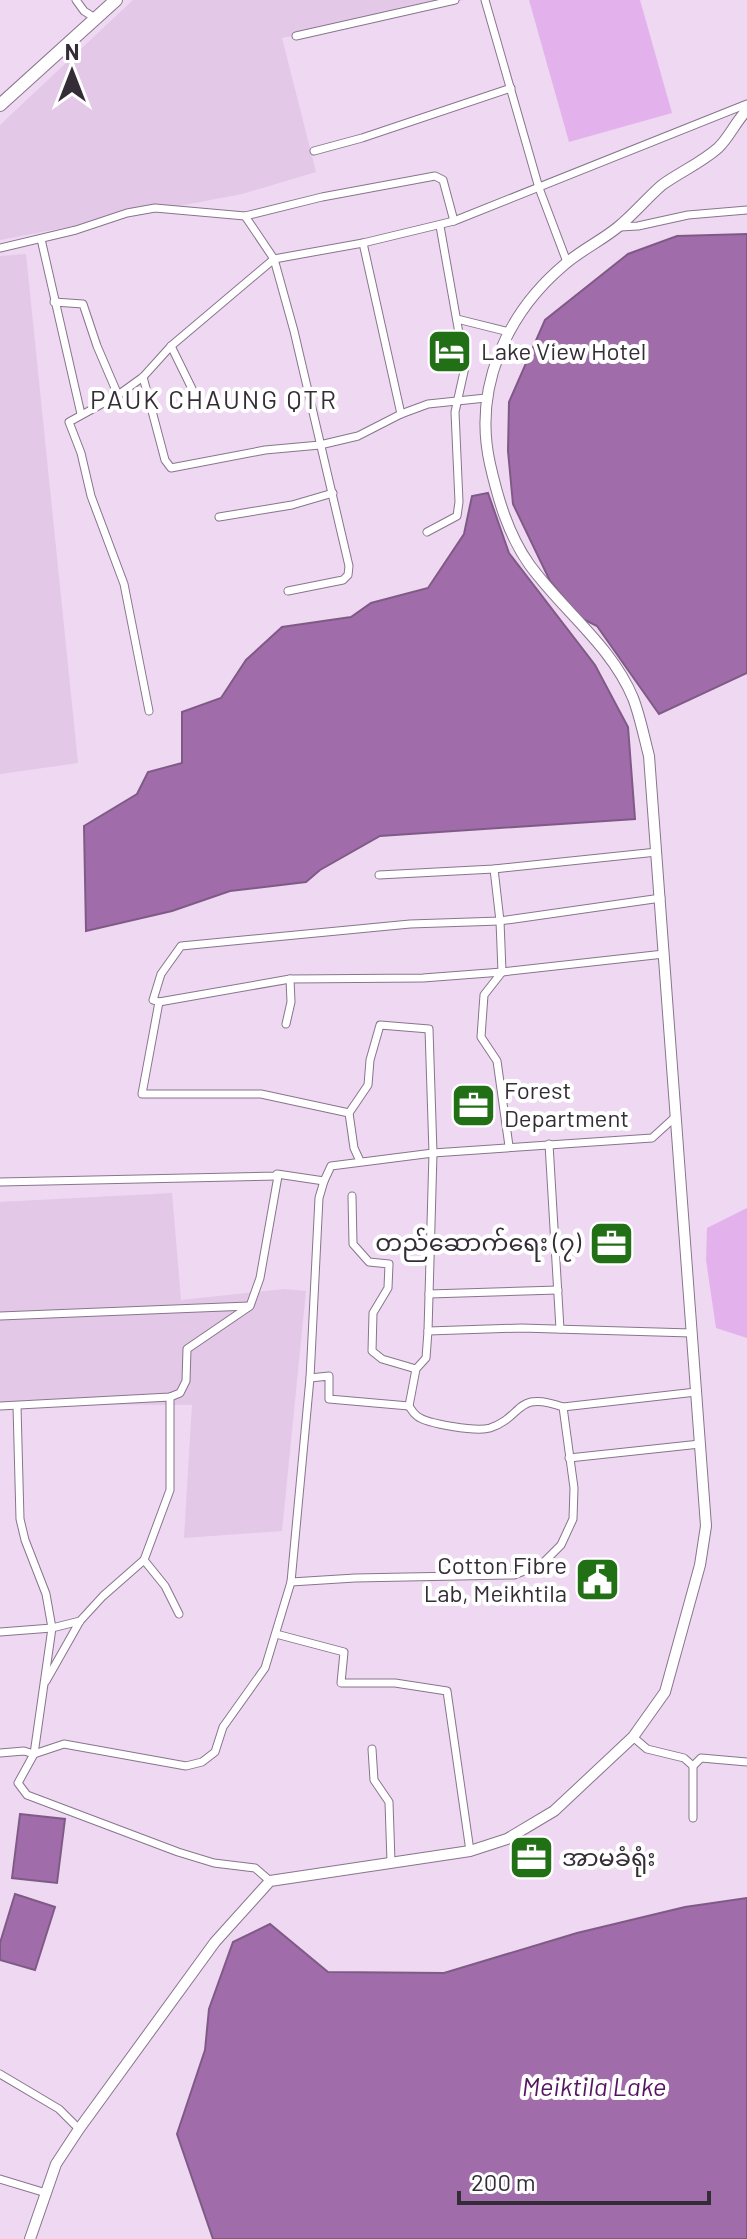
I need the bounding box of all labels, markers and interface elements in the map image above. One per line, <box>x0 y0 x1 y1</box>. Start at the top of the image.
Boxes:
north arrow <box>32 32 112 112</box>
text: N <box>65 38 79 64</box>
hotel icon: Lake View Hotel <box>426 328 474 376</box>
place label: Lake View Hotel <box>481 336 646 365</box>
district label: PAUK CHAUNG QTR <box>90 383 338 414</box>
place label: Forest Department <box>504 1075 629 1132</box>
office icon: Forest Department <box>449 1081 497 1129</box>
office icon: တည်ဆောက်ရေး (၇) <box>588 1219 636 1267</box>
place label: တည်ဆောက်ရေး (၇) <box>375 1227 582 1262</box>
place label: Cotton Fibre Lab, Meikhtila <box>424 1550 567 1607</box>
public building icon: Cotton Fibre Lab, Meikhtila <box>574 1556 622 1604</box>
office icon: အာမခံရုံး <box>507 1834 555 1882</box>
place label: အာမခံရုံး <box>562 1842 656 1877</box>
water label: Meiktila Lake <box>522 2070 666 2101</box>
scale bar <box>459 2155 709 2205</box>
text: 200 m <box>471 2167 536 2196</box>

